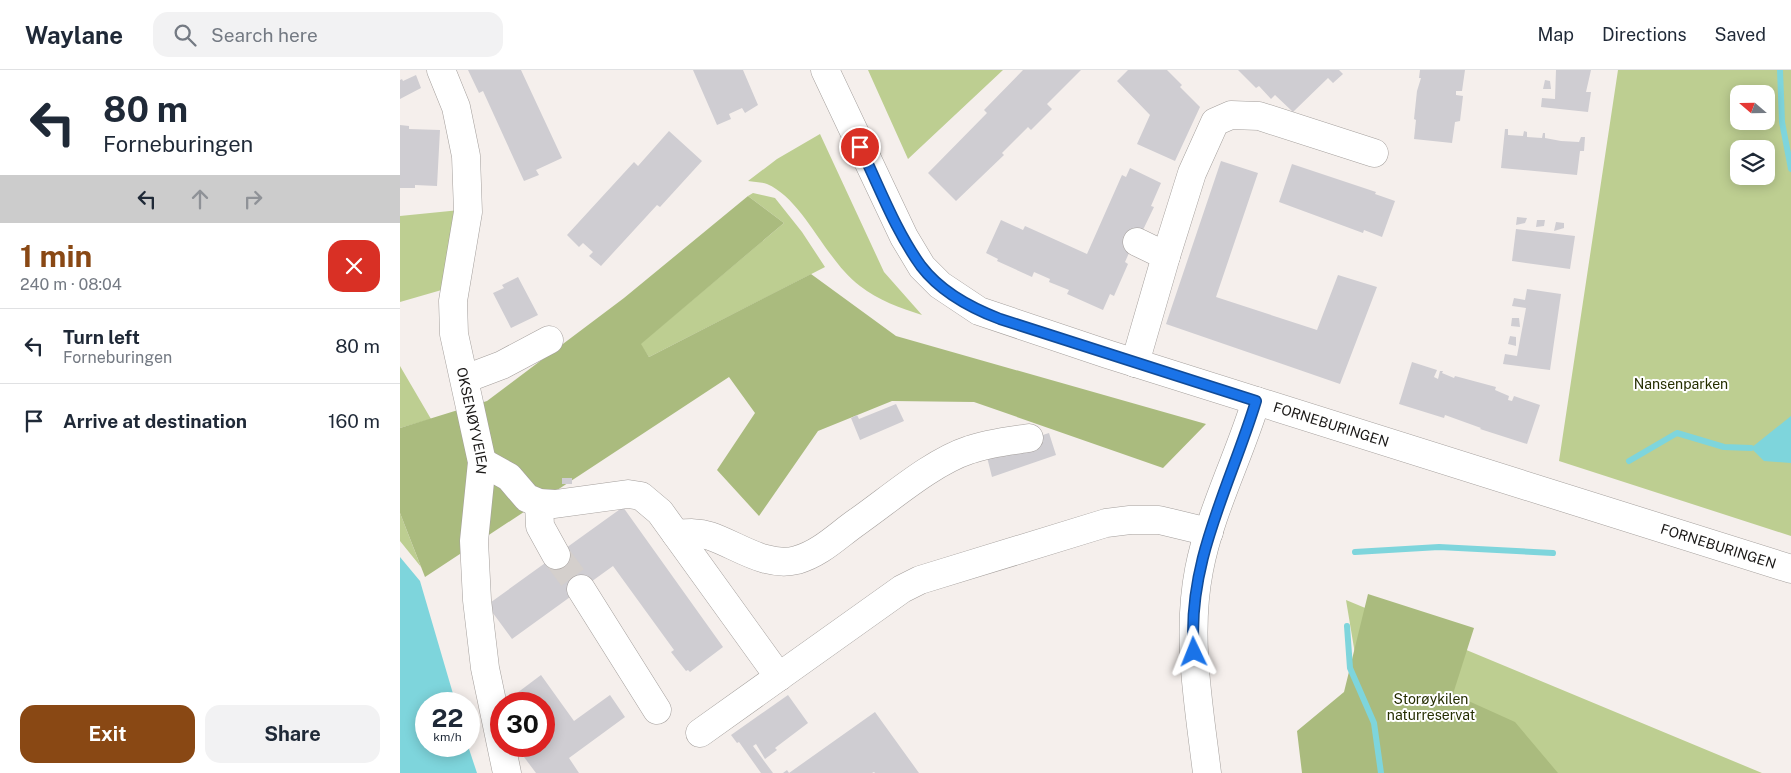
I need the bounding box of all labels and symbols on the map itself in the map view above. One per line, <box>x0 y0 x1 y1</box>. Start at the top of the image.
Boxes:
north arrow <box>1730 85 1775 130</box>
pin <box>839 126 881 168</box>
street label: OKSENØYVEIEN <box>453 366 490 475</box>
park label: Nansenparken <box>1634 376 1728 392</box>
street label: FORNEBURINGEN <box>1271 399 1391 450</box>
street label: FORNEBURINGEN <box>1659 521 1778 572</box>
position arrow <box>1167 625 1219 677</box>
park label: Storøykilen naturreservat <box>1387 691 1475 723</box>
speed limit sign: 30 <box>490 692 555 757</box>

